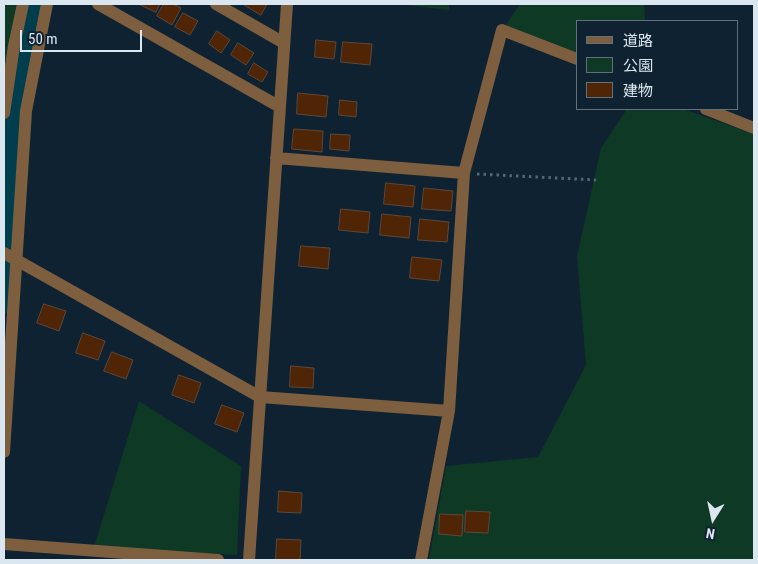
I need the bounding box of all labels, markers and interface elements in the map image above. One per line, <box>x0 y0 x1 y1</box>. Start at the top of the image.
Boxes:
scale bar <box>22 20 145 52</box>
legend <box>576 20 738 110</box>
text: 50 m <box>28 30 58 48</box>
text: 道路 <box>623 32 653 50</box>
text: 公園 <box>623 57 653 75</box>
text: 建物 <box>623 82 653 100</box>
north arrow <box>688 494 738 544</box>
text: N <box>705 525 716 542</box>

